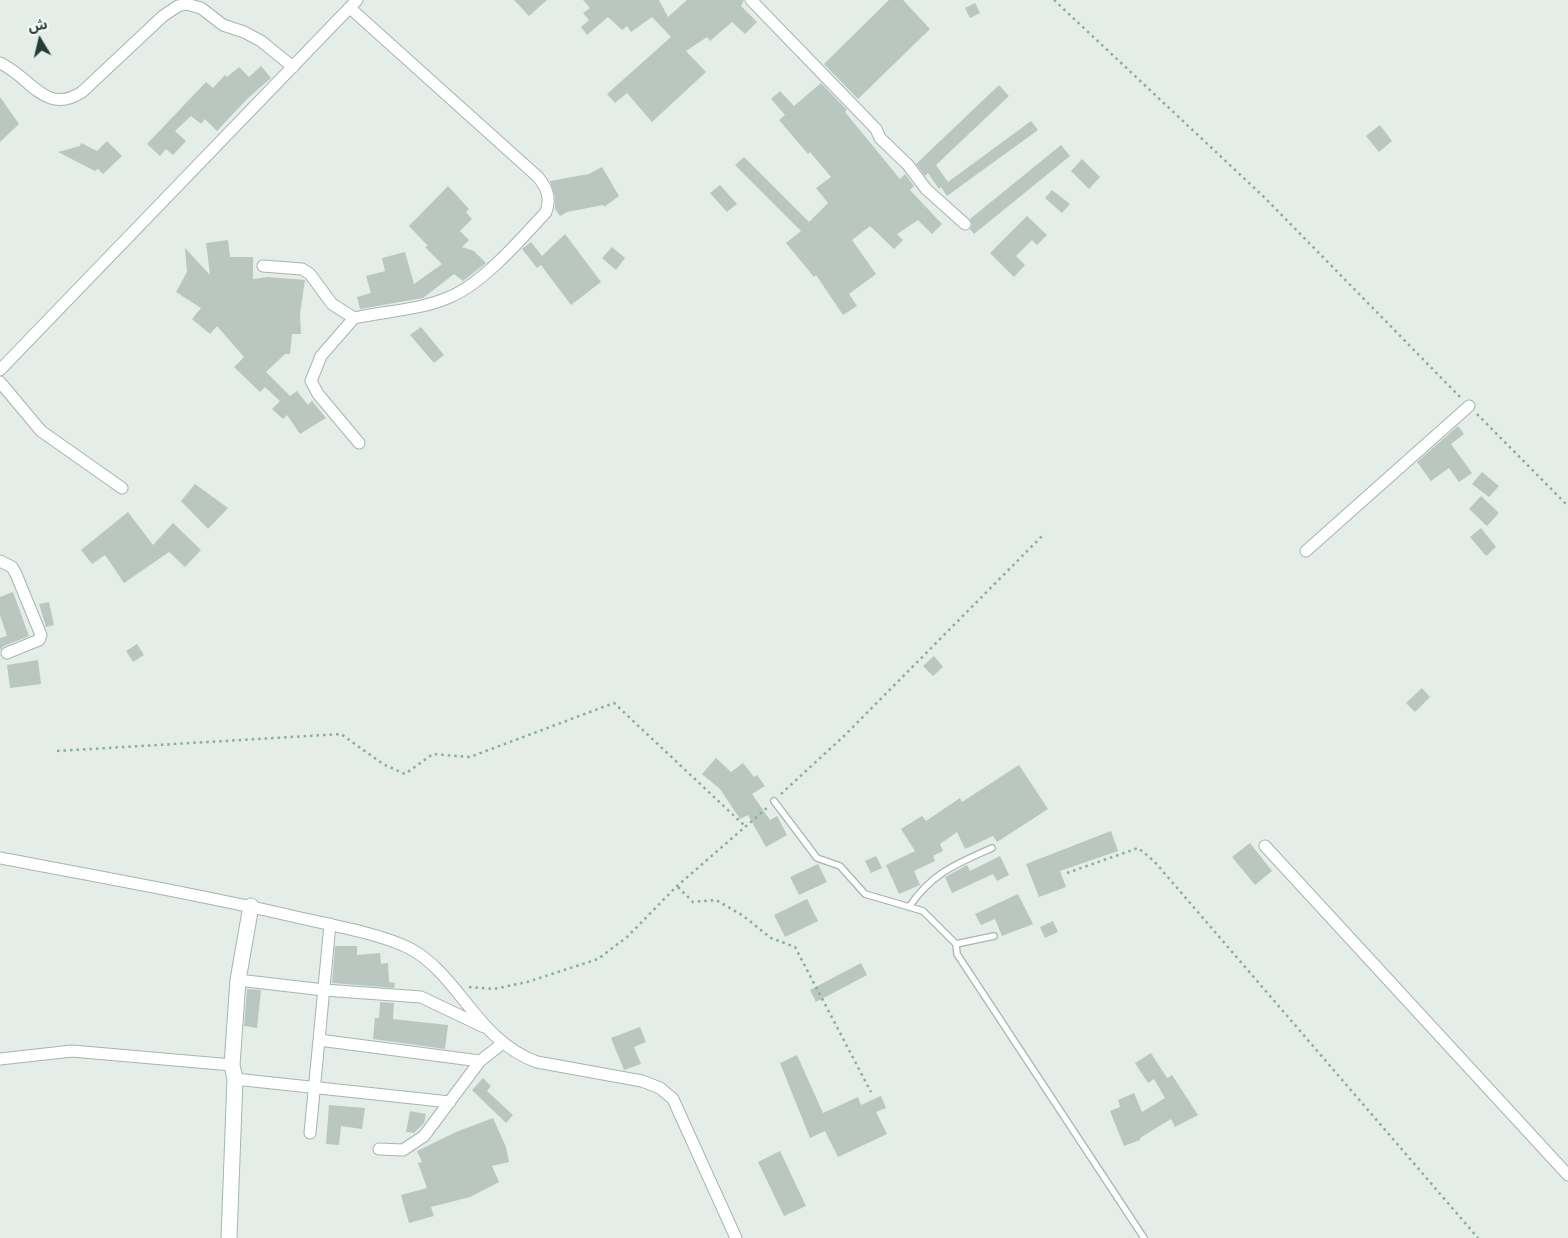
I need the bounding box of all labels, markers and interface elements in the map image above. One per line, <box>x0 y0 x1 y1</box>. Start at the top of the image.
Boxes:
text: ش <box>26 13 49 37</box>
north arrow <box>15 15 65 65</box>

